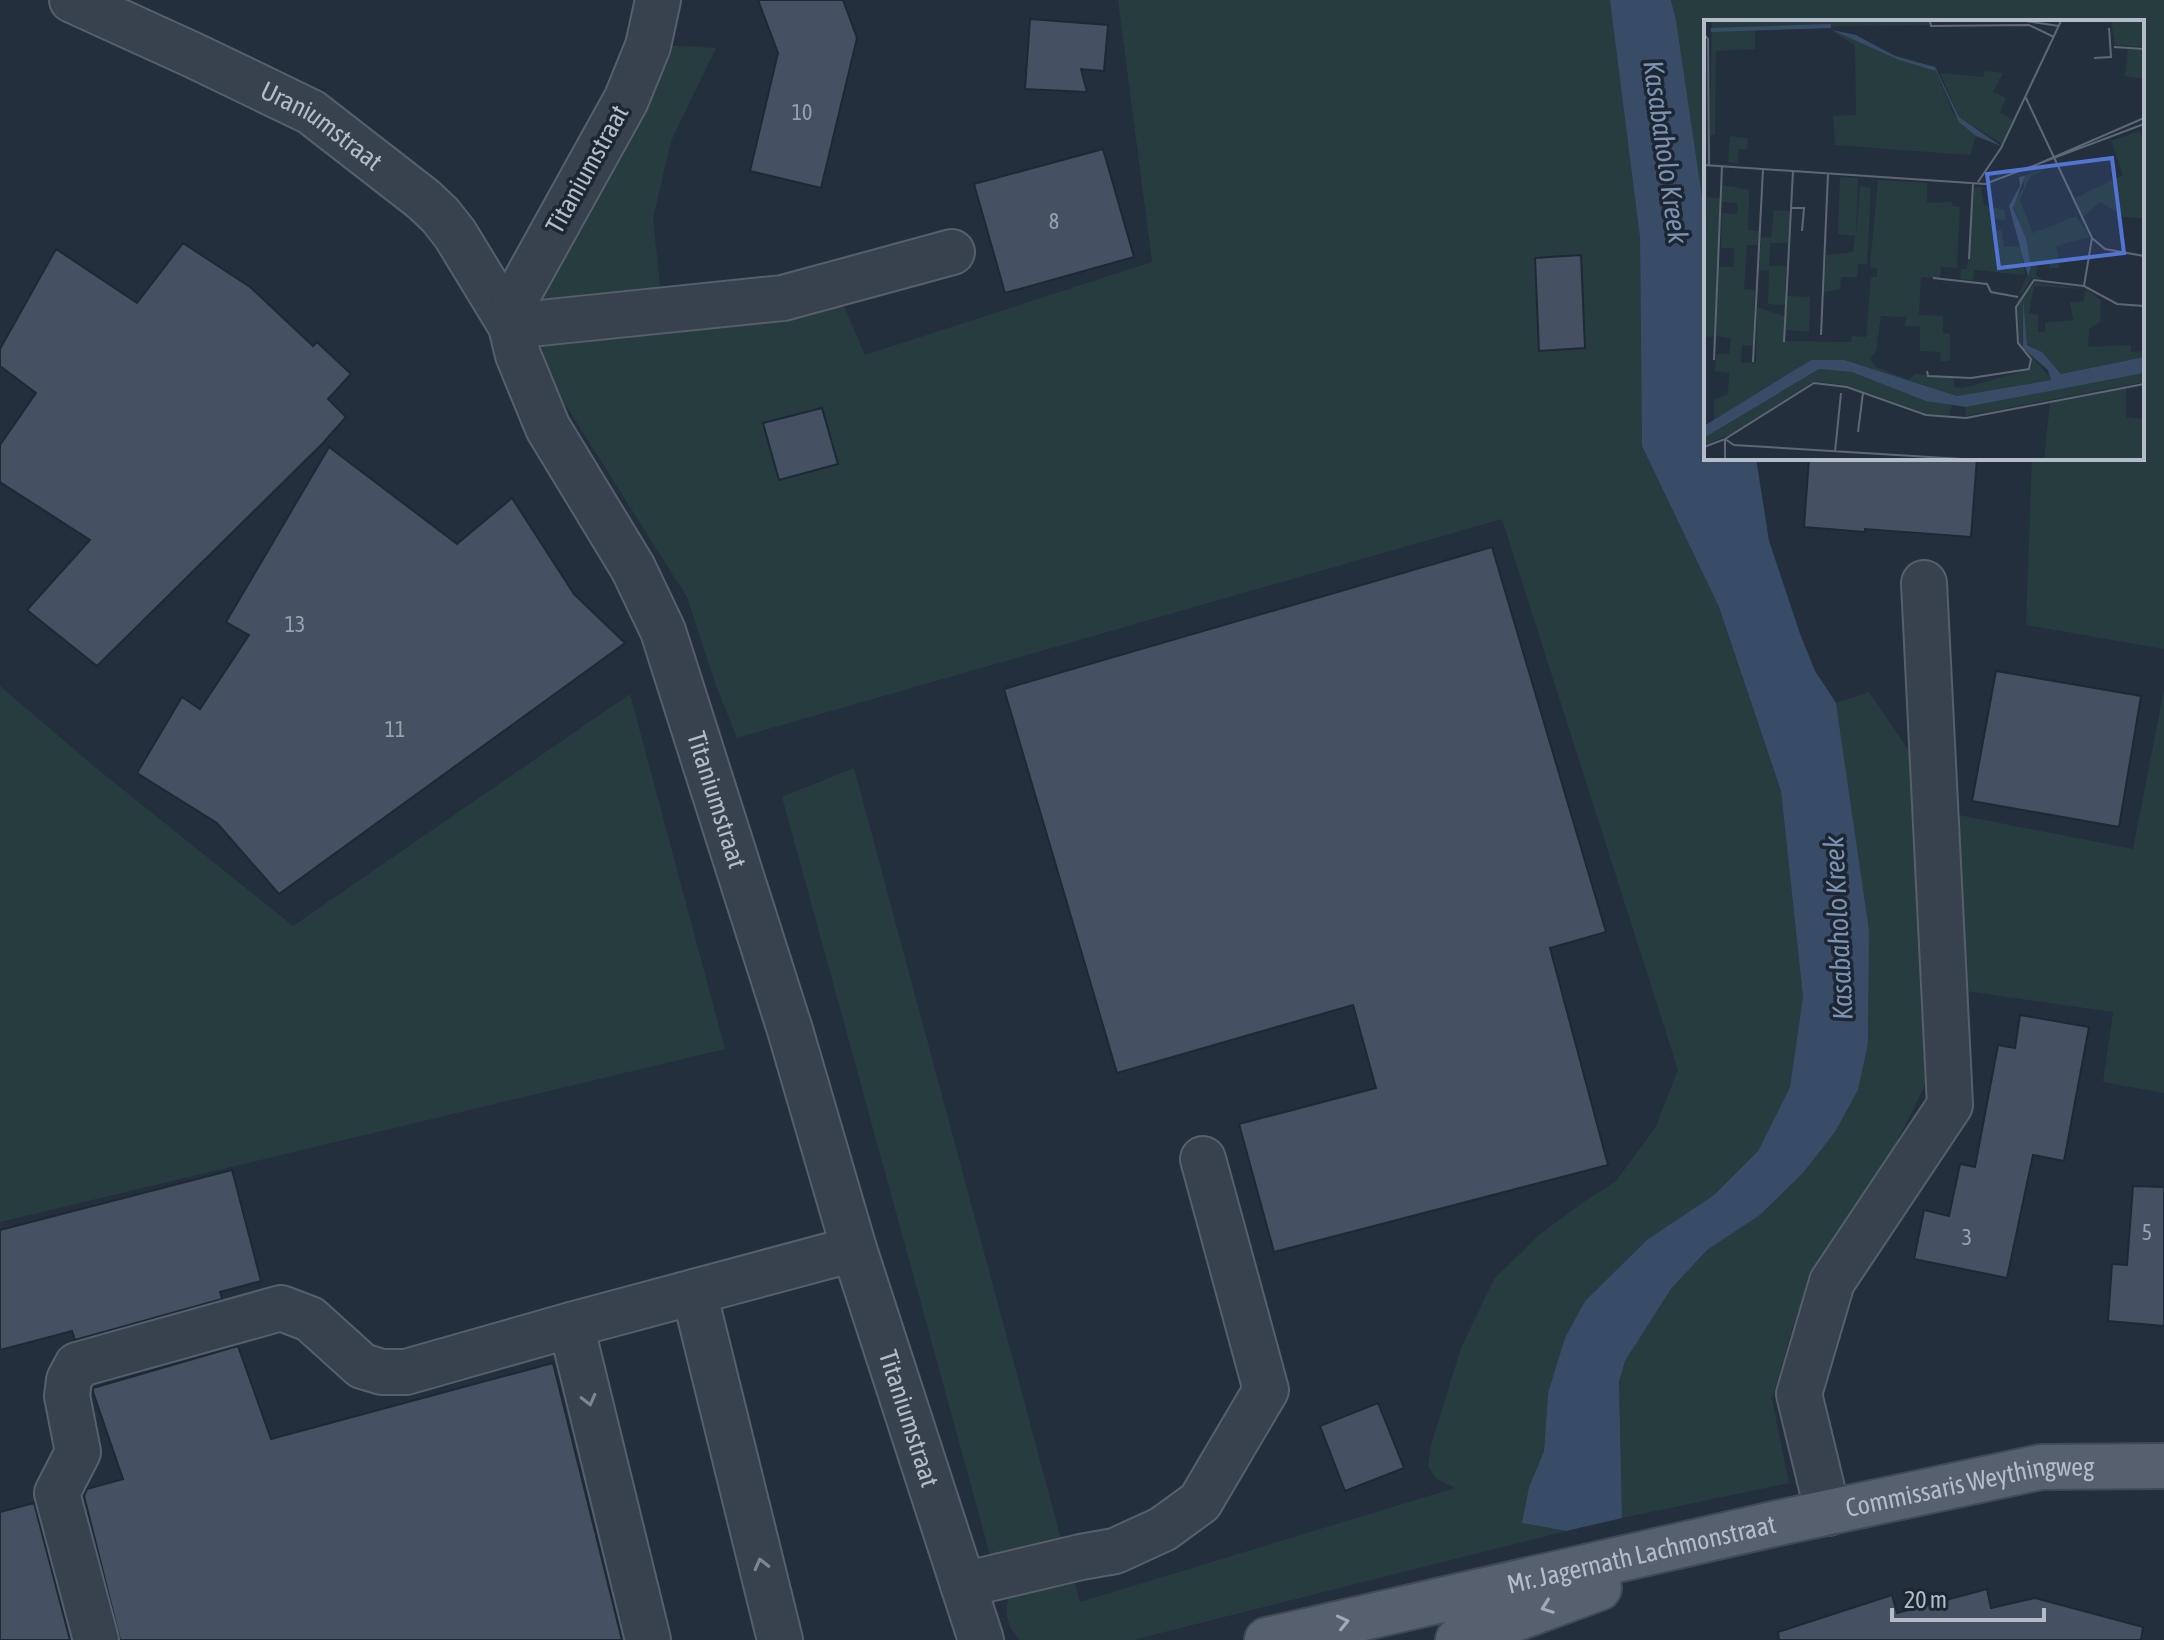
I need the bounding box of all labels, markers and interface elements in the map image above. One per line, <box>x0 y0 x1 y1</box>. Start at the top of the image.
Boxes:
inset map <box>1704 20 2144 460</box>
water label: Kasabaholo Kreek <box>1637 58 1695 246</box>
street label: Uraniumstraat <box>256 75 388 177</box>
house number: 10 <box>792 99 812 125</box>
street label: Titaniumstraat <box>540 100 634 238</box>
house number: 8 <box>1049 208 1059 234</box>
house number: 13 <box>285 611 305 637</box>
house number: 11 <box>385 716 405 742</box>
street label: Titaniumstraat <box>681 728 753 872</box>
water label: Kasabaholo Kreek <box>1817 834 1859 1021</box>
house number: 5 <box>2142 1219 2152 1245</box>
house number: 3 <box>1962 1224 1972 1250</box>
street label: Titaniumstraat <box>873 1346 945 1491</box>
one-way arrow <box>580 1393 597 1407</box>
street label: Commissaris Weythingweg <box>1843 1452 2095 1523</box>
street label: Mr. Jagernath Lachmonstraat <box>1504 1509 1779 1600</box>
one-way arrow <box>754 1558 771 1572</box>
scale bar <box>1892 1572 2044 1622</box>
text: 20 m <box>1904 1586 1947 1613</box>
one-way arrow <box>1541 1597 1555 1614</box>
one-way arrow <box>1336 1614 1349 1631</box>

